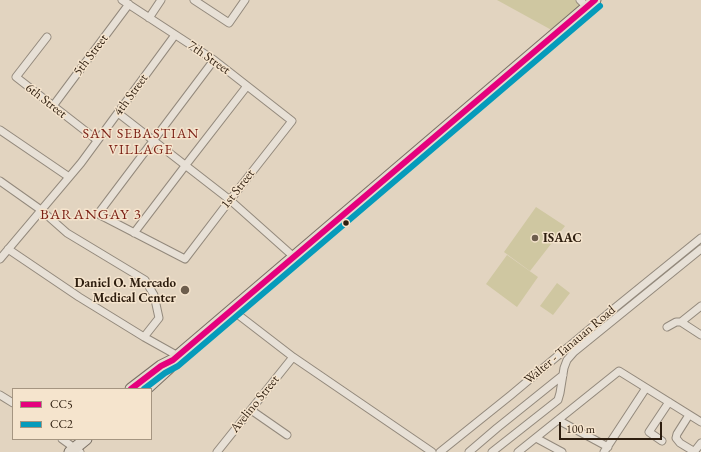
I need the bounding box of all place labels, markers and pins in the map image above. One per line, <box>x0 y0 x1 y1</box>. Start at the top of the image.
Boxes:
unlabelled marker <box>341 218 351 228</box>
place label: ISAAC <box>543 230 582 246</box>
marker: ISAAC <box>530 233 540 243</box>
place label: Daniel O. Mercado Medical Center <box>74 275 176 306</box>
marker: Daniel O. Mercado Medical Center <box>179 284 191 296</box>

